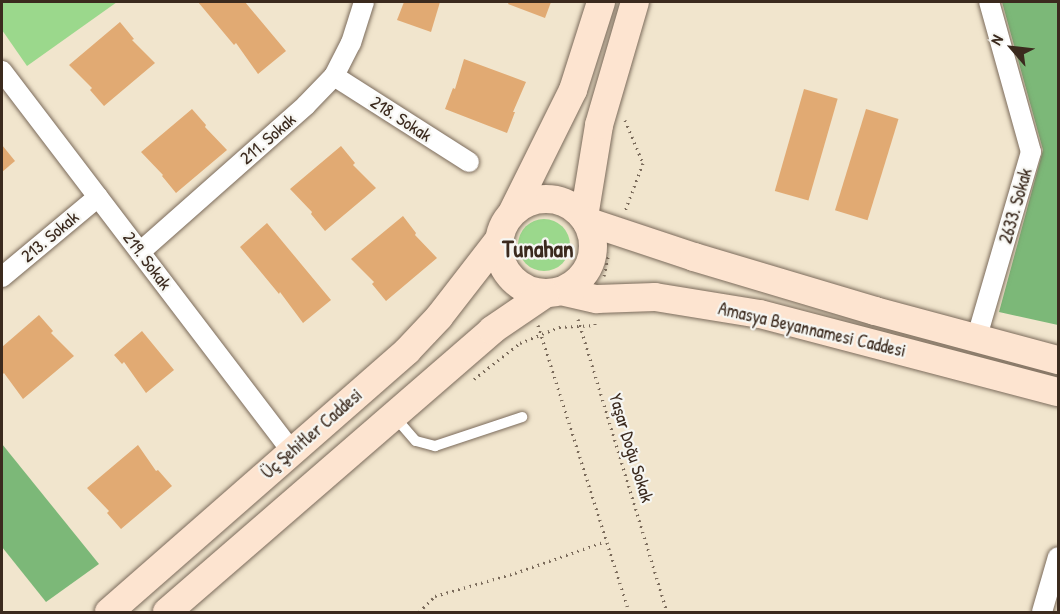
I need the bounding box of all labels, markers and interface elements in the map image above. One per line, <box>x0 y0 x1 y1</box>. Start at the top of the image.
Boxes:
north arrow <box>982 18 1042 78</box>
text: N <box>984 31 1008 48</box>
street label: 218. Sokak <box>366 91 436 147</box>
street label: 211. Sokak <box>236 109 300 169</box>
street label: 2633. Sokak <box>995 166 1037 246</box>
street label: 213. Sokak <box>17 207 83 267</box>
street label: 219. Sokak <box>118 228 176 294</box>
district label: Tunahan <box>502 235 574 263</box>
street label: Amasya Beyannamesi Caddesi <box>716 298 908 362</box>
street label: Üç Şehitler Caddesi <box>257 384 367 484</box>
street label: Yaşar Doğu Sokak <box>604 391 658 505</box>

